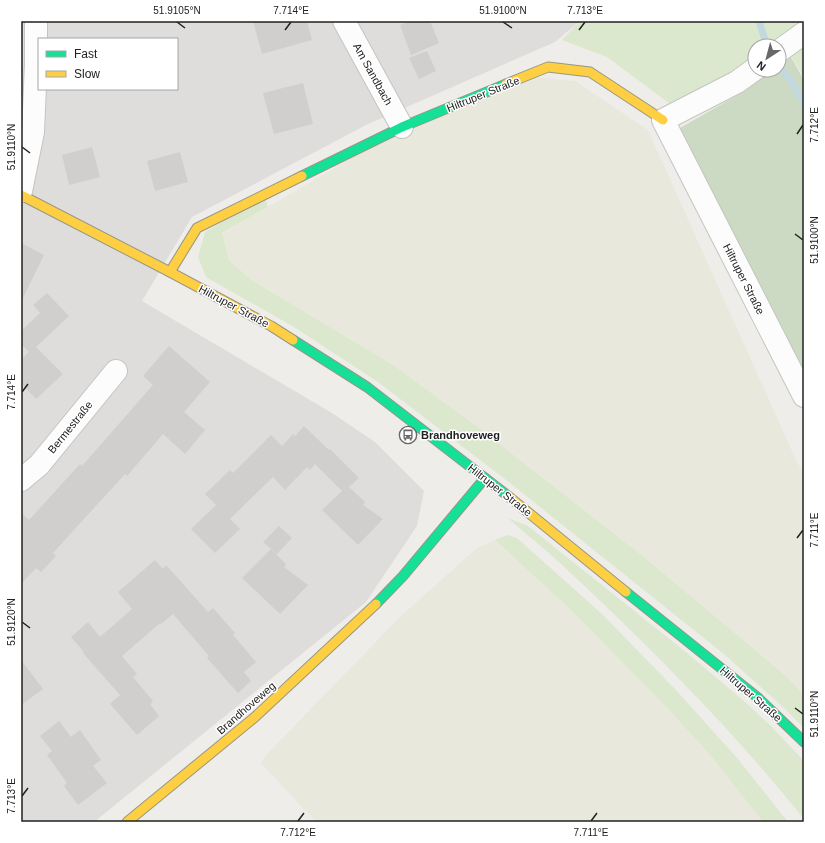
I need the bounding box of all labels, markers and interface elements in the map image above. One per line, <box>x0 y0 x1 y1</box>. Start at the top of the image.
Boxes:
text: 51.9105°N <box>153 5 201 16</box>
text: 7.714°E <box>273 5 309 16</box>
text: 51.9100°N <box>479 5 527 16</box>
text: 7.713°E <box>567 5 603 16</box>
legend <box>38 38 178 90</box>
north arrow <box>747 38 787 78</box>
street label: Am Sandbach <box>351 41 395 107</box>
text: Fast <box>74 47 98 61</box>
text: N <box>754 59 768 73</box>
text: Slow <box>74 67 100 81</box>
street label: Hiltruper Straße <box>445 74 521 114</box>
text: 7.712°E <box>809 107 820 143</box>
text: 51.9110°N <box>6 124 17 170</box>
text: 51.9100°N <box>809 216 820 264</box>
street label: Hiltruper Straße <box>721 242 767 316</box>
street label: Hiltruper Straße <box>197 282 271 330</box>
text: 7.714°E <box>6 374 17 410</box>
street label: Bermestraße <box>45 399 95 455</box>
bus stop icon: Brandhoveweg <box>398 425 418 445</box>
place label: Brandhoveweg <box>421 429 500 441</box>
street label: Hiltruper Straße <box>466 461 534 519</box>
text: 7.711°E <box>809 512 820 547</box>
text: 51.9120°N <box>6 598 17 646</box>
street label: Hiltruper Straße <box>718 664 784 724</box>
street label: Brandhoveweg <box>214 679 278 737</box>
text: 51.9110°N <box>809 691 820 737</box>
text: 7.713°E <box>6 778 17 814</box>
text: 7.712°E <box>280 827 316 838</box>
text: 7.711°E <box>574 827 609 838</box>

